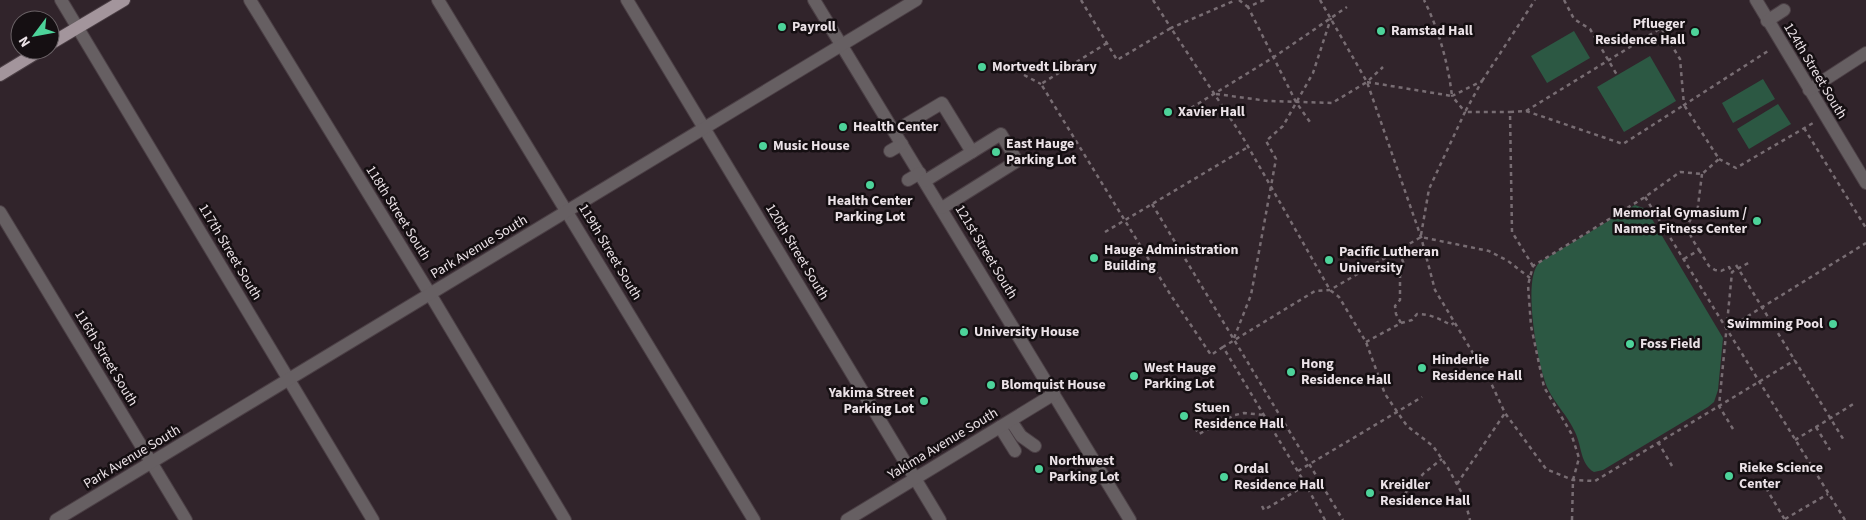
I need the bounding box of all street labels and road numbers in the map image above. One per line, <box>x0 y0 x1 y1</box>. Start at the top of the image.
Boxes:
street label: 124th Street South <box>1778 19 1852 123</box>
street label: 118th Street South <box>361 162 435 264</box>
street label: 117th Street South <box>193 200 267 304</box>
street label: 119th Street South <box>573 200 647 304</box>
street label: 120th Street South <box>760 200 834 304</box>
street label: 121st Street South <box>950 201 1022 303</box>
street label: Park Avenue South <box>427 210 531 284</box>
street label: 116th Street South <box>69 306 143 410</box>
street label: Yakima Avenue South <box>883 403 1002 485</box>
street label: Park Avenue South <box>80 420 184 494</box>

